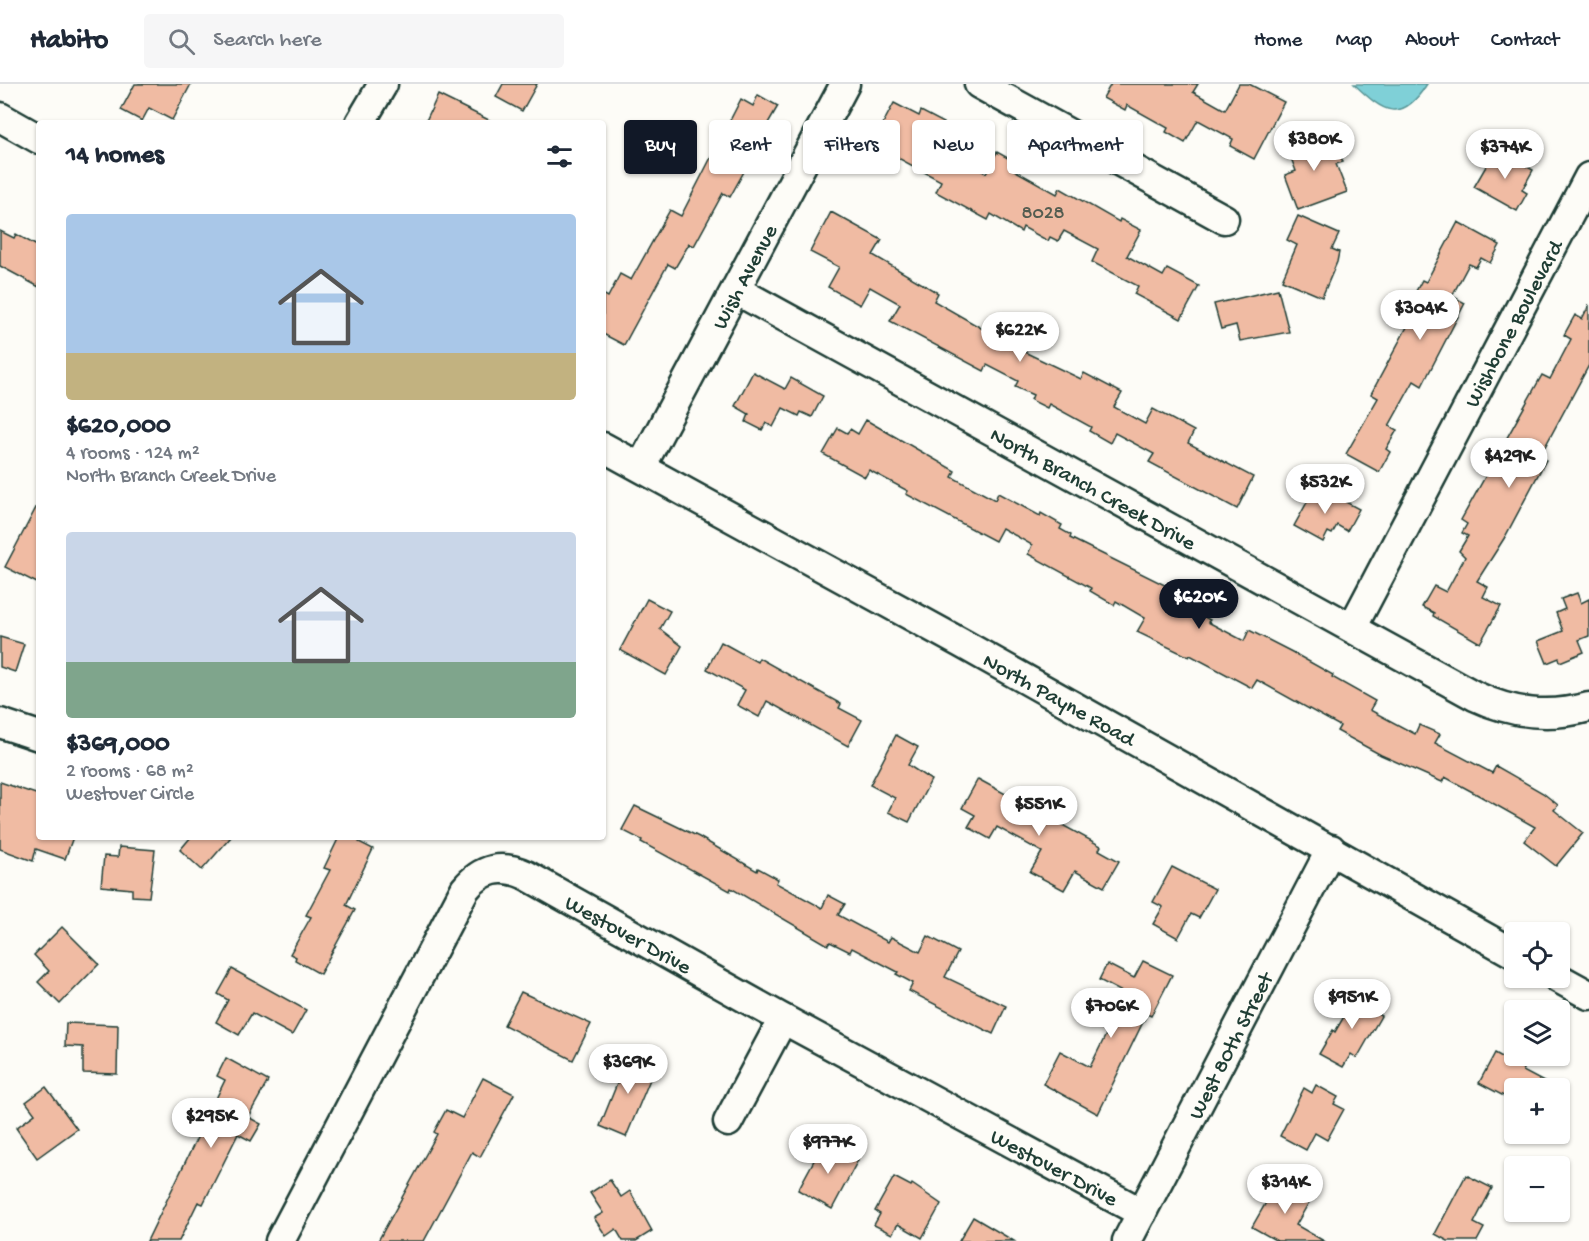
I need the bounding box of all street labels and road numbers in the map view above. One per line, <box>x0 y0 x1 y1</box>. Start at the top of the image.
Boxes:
street label: Wish Avenue <box>708 221 785 335</box>
street label: Wishbone Boulevard <box>1461 235 1571 413</box>
street label: North Branch Creek Drive <box>985 423 1200 558</box>
street label: North Payne Road <box>977 649 1140 755</box>
street label: Westover Drive <box>559 891 695 982</box>
street label: West 80th Street <box>1184 967 1282 1125</box>
street label: Westover Drive <box>985 1125 1122 1214</box>

